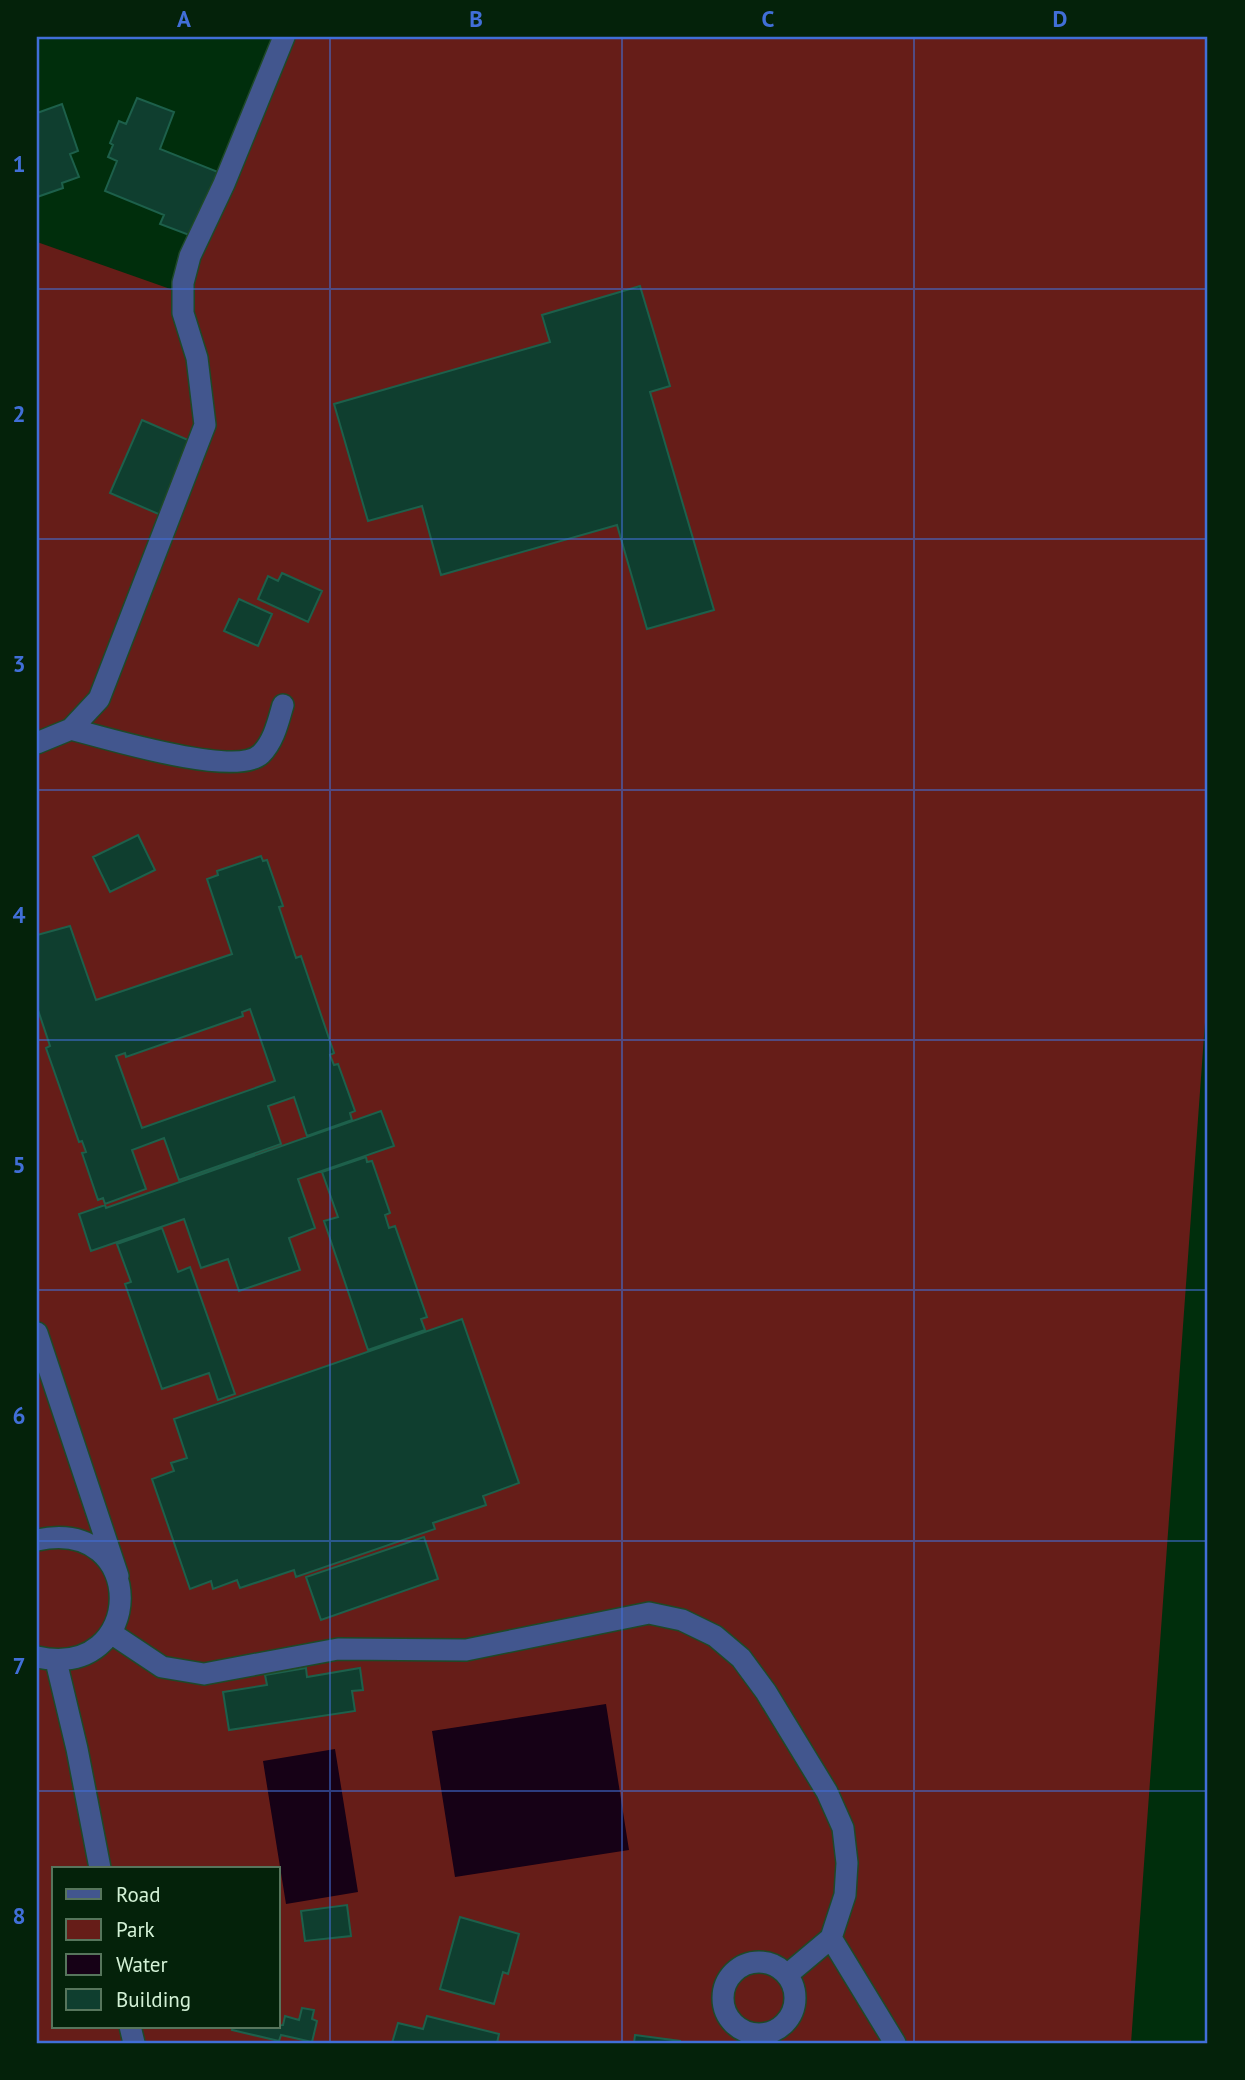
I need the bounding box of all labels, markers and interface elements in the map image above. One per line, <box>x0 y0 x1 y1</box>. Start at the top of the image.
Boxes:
text: A <box>177 4 191 33</box>
text: B <box>469 4 483 33</box>
text: C <box>762 4 775 33</box>
text: D <box>1053 4 1067 33</box>
text: 1 <box>12 149 26 178</box>
text: 2 <box>12 399 26 428</box>
text: 3 <box>12 649 26 678</box>
text: 4 <box>12 900 26 929</box>
text: 5 <box>12 1150 26 1179</box>
text: 6 <box>12 1401 26 1430</box>
text: 7 <box>12 1651 26 1680</box>
legend <box>52 1867 280 2028</box>
text: Road <box>116 1881 160 1908</box>
text: 8 <box>12 1901 26 1930</box>
text: Park <box>116 1916 155 1943</box>
text: Water <box>116 1951 168 1978</box>
text: Building <box>116 1986 191 2013</box>

